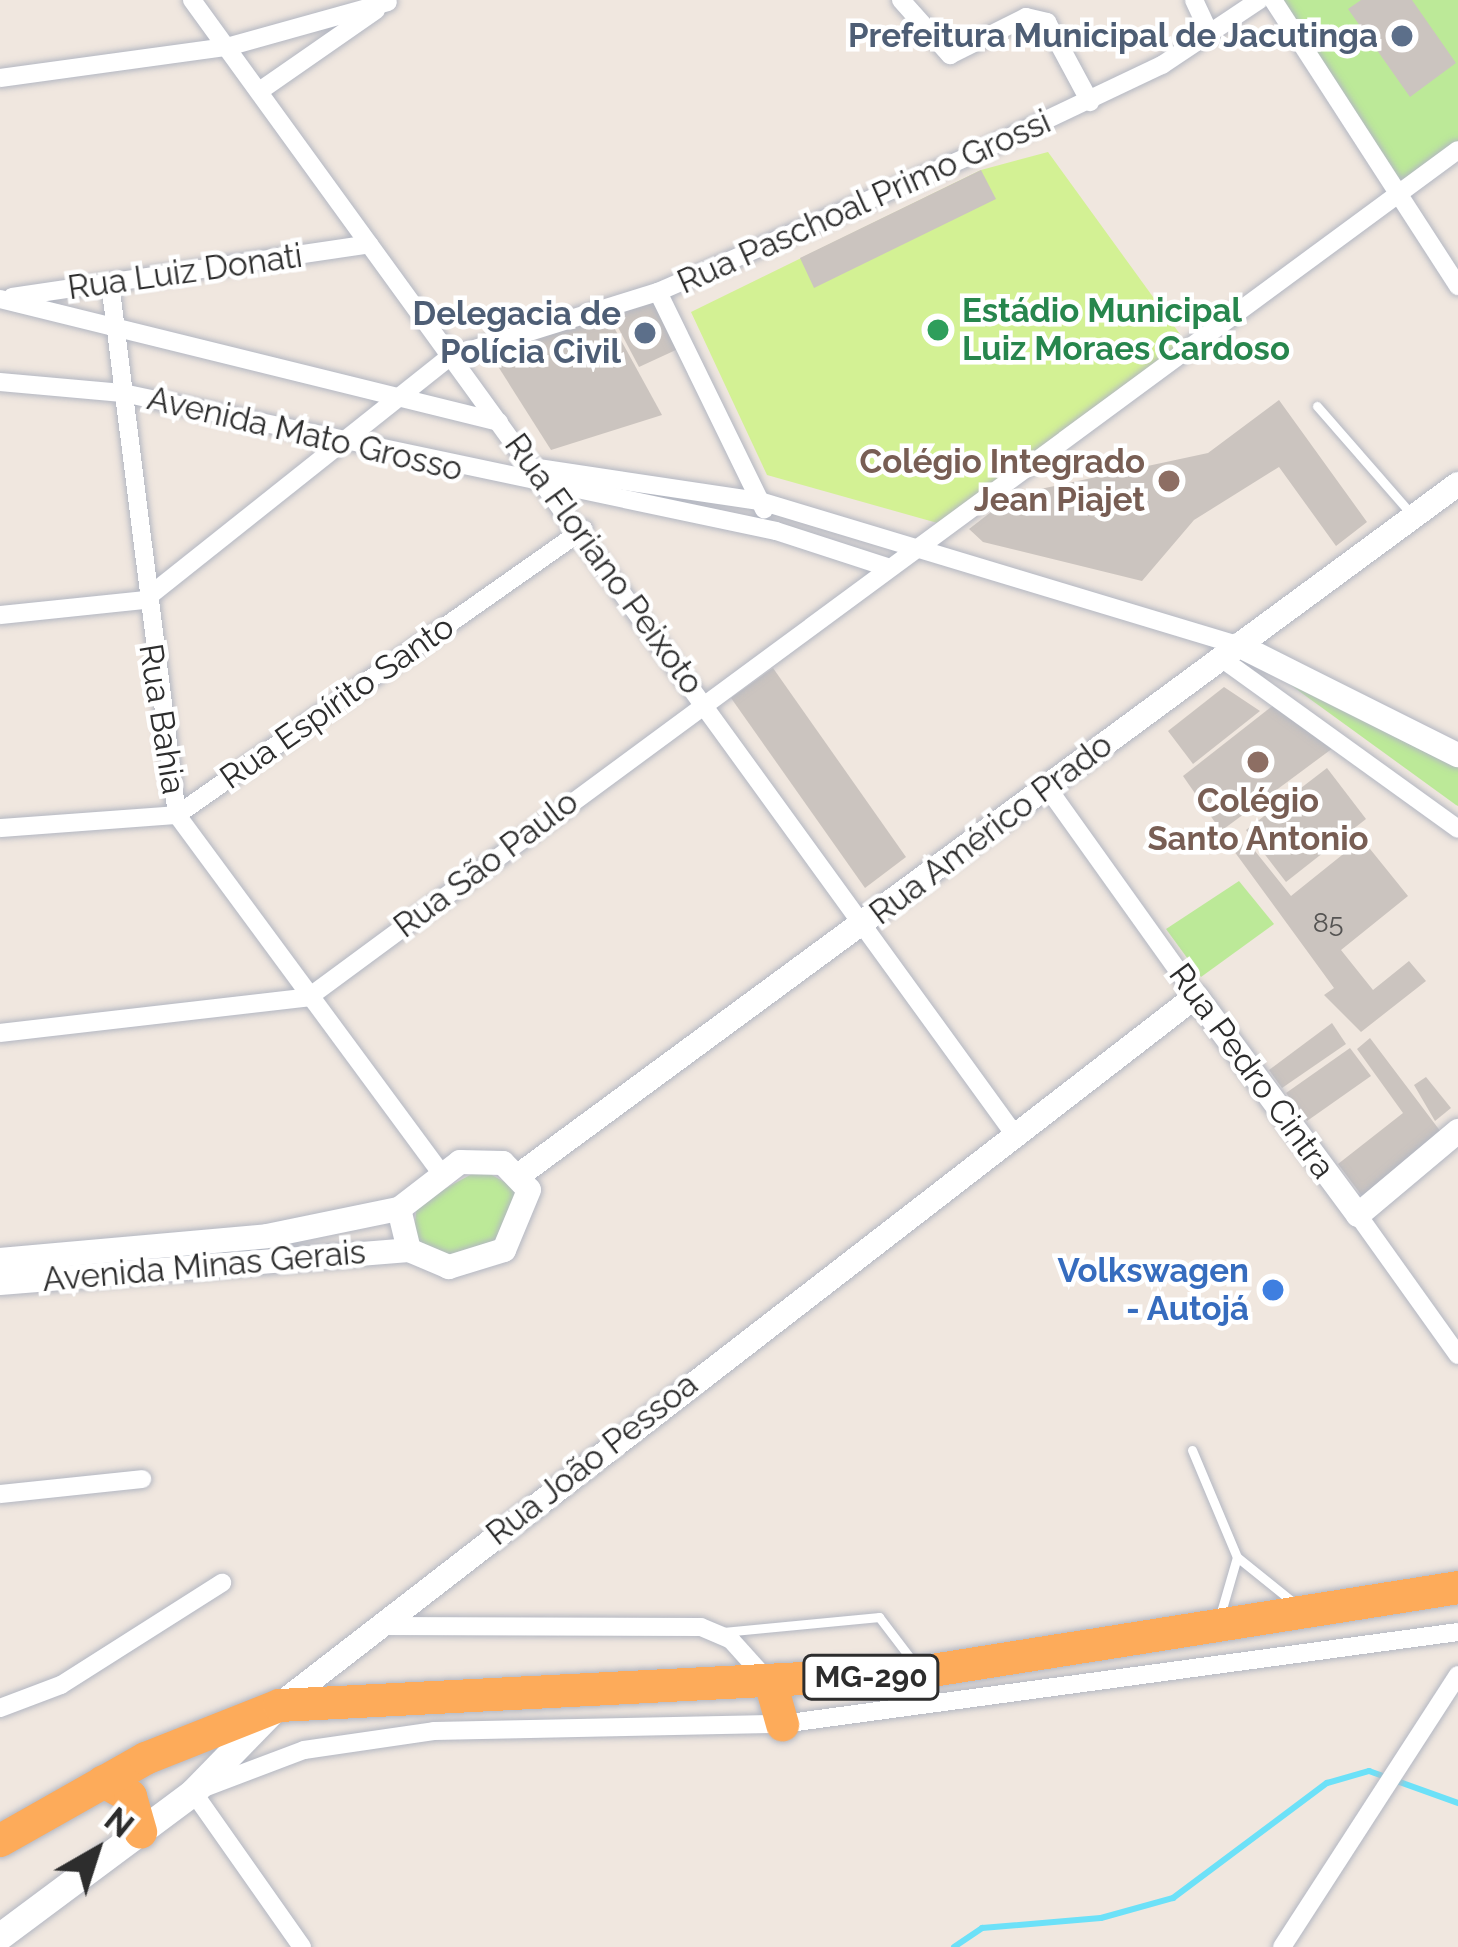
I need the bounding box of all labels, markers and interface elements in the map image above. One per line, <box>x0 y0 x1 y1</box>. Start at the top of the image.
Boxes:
place label: Prefeitura Municipal de Jacutinga <box>846 16 1378 56</box>
marker: Prefeitura Municipal de Jacutinga <box>1389 23 1415 49</box>
street label: Rua Paschoal Primo Grossi <box>671 102 1057 302</box>
street label: Rua Luiz Donati <box>65 236 305 308</box>
place label: Estádio Municipal Luiz Moraes Cardoso <box>962 291 1290 369</box>
place label: Delegacia de Polícia Civil <box>413 294 621 372</box>
marker: Estádio Municipal Luiz Moraes Cardoso <box>925 317 951 343</box>
marker: Delegacia de Polícia Civil <box>632 320 658 346</box>
street label: Avenida Mato Grosso <box>144 378 466 490</box>
street label: Rua Floriano Peixoto <box>496 426 712 702</box>
place label: Colégio Integrado Jean Piajet <box>860 442 1145 520</box>
marker: Colégio Integrado Jean Piajet <box>1156 468 1182 494</box>
street label: Rua Espírito Santo <box>213 607 461 797</box>
street label: Rua Bahia <box>131 641 193 797</box>
street label: Rua Américo Prado <box>862 725 1120 933</box>
marker: Colégio Santo Antonio <box>1245 749 1271 775</box>
place label: Colégio Santo Antonio <box>1147 781 1369 859</box>
street label: Rua São Paulo <box>386 782 586 946</box>
house number: 85 <box>1313 907 1343 939</box>
street label: Rua Pedro Cintra <box>1161 956 1343 1186</box>
street label: Avenida Minas Gerais <box>41 1232 367 1300</box>
place label: Volkswagen - Autojá <box>1057 1251 1249 1329</box>
marker: Volkswagen - Autojá <box>1260 1277 1286 1303</box>
street label: Rua João Pessoa <box>478 1364 706 1554</box>
road number: MG-290 <box>802 1653 940 1701</box>
north arrow <box>36 1791 156 1911</box>
text: N <box>97 1800 141 1846</box>

